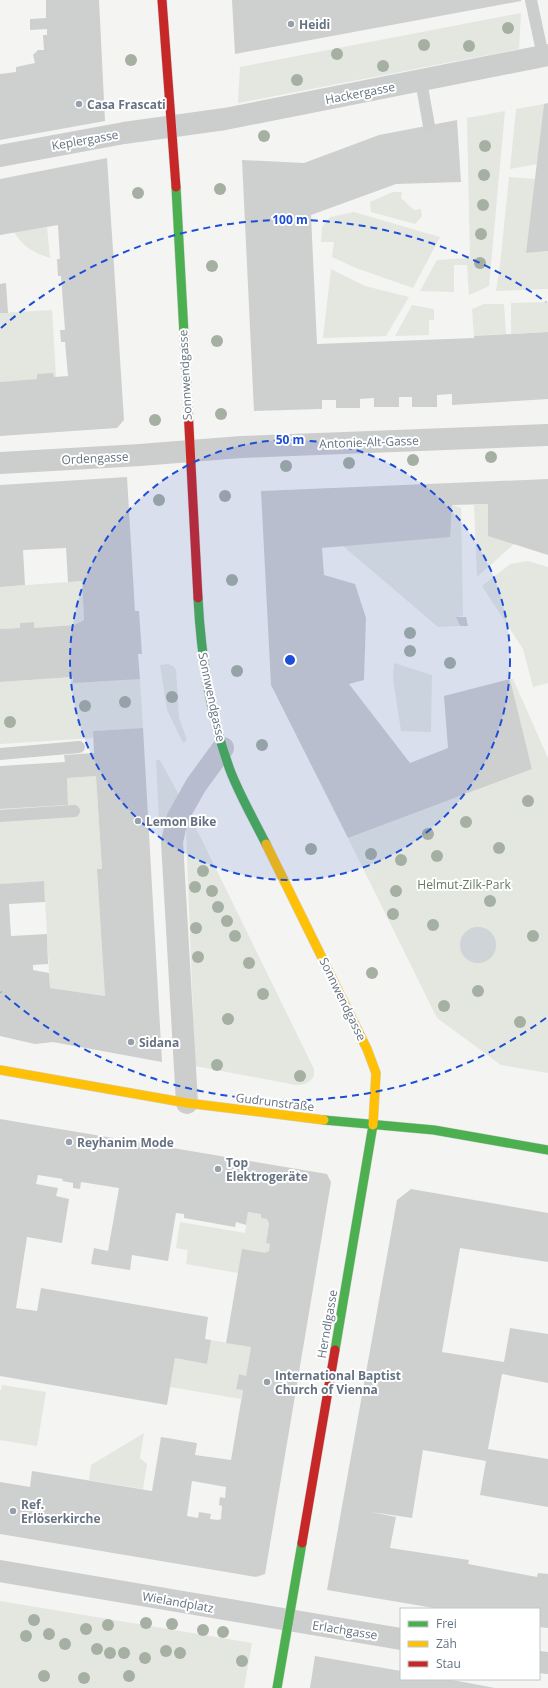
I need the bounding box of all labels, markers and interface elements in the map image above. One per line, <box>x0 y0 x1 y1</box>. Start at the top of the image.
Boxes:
place label: Heidi <box>299 16 330 33</box>
marker: Heidi <box>286 19 296 29</box>
street label: Hackergasse <box>324 78 397 108</box>
place label: Casa Frascati <box>87 96 166 113</box>
marker: Casa Frascati <box>74 99 84 109</box>
street label: Keplergasse <box>50 126 120 154</box>
text: 100 m <box>272 211 308 228</box>
street label: Sonnwendgasse <box>174 329 196 421</box>
text: 50 m <box>276 431 304 448</box>
street label: Antonie-Alt-Gasse <box>319 432 419 452</box>
street label: Ordengasse <box>61 448 129 468</box>
street label: Sonnwendgasse <box>194 651 230 743</box>
centre of rings <box>283 653 297 667</box>
place label: Lemon Bike <box>146 813 216 830</box>
marker: Lemon Bike <box>133 816 143 826</box>
park label: Helmut-Zilk-Park <box>417 876 511 893</box>
street label: Sonnwendgasse <box>315 955 371 1044</box>
place label: Sidana <box>139 1034 179 1051</box>
marker: Sidana <box>126 1037 136 1047</box>
street label: Gudrunstraße <box>235 1089 315 1115</box>
place label: Reyhanim Mode <box>77 1134 174 1151</box>
marker: Reyhanim Mode <box>64 1137 74 1147</box>
place label: Top Elektrogeräte <box>226 1154 308 1185</box>
marker: Top Elektrogeräte <box>213 1164 223 1174</box>
street label: Herndlgasse <box>313 1288 341 1360</box>
place label: International Baptist Church of Vienna <box>275 1367 401 1398</box>
marker: International Baptist Church of Vienna <box>262 1377 272 1387</box>
place label: Ref. Erlöserkirche <box>21 1496 100 1527</box>
marker: Ref. Erlöserkirche <box>8 1506 18 1516</box>
street label: Wielandplatz <box>141 1587 215 1617</box>
legend <box>400 1608 540 1680</box>
text: Frei <box>436 1615 457 1632</box>
street label: Erlachgasse <box>311 1616 379 1644</box>
text: Zäh <box>436 1635 457 1652</box>
text: Stau <box>436 1655 461 1672</box>

